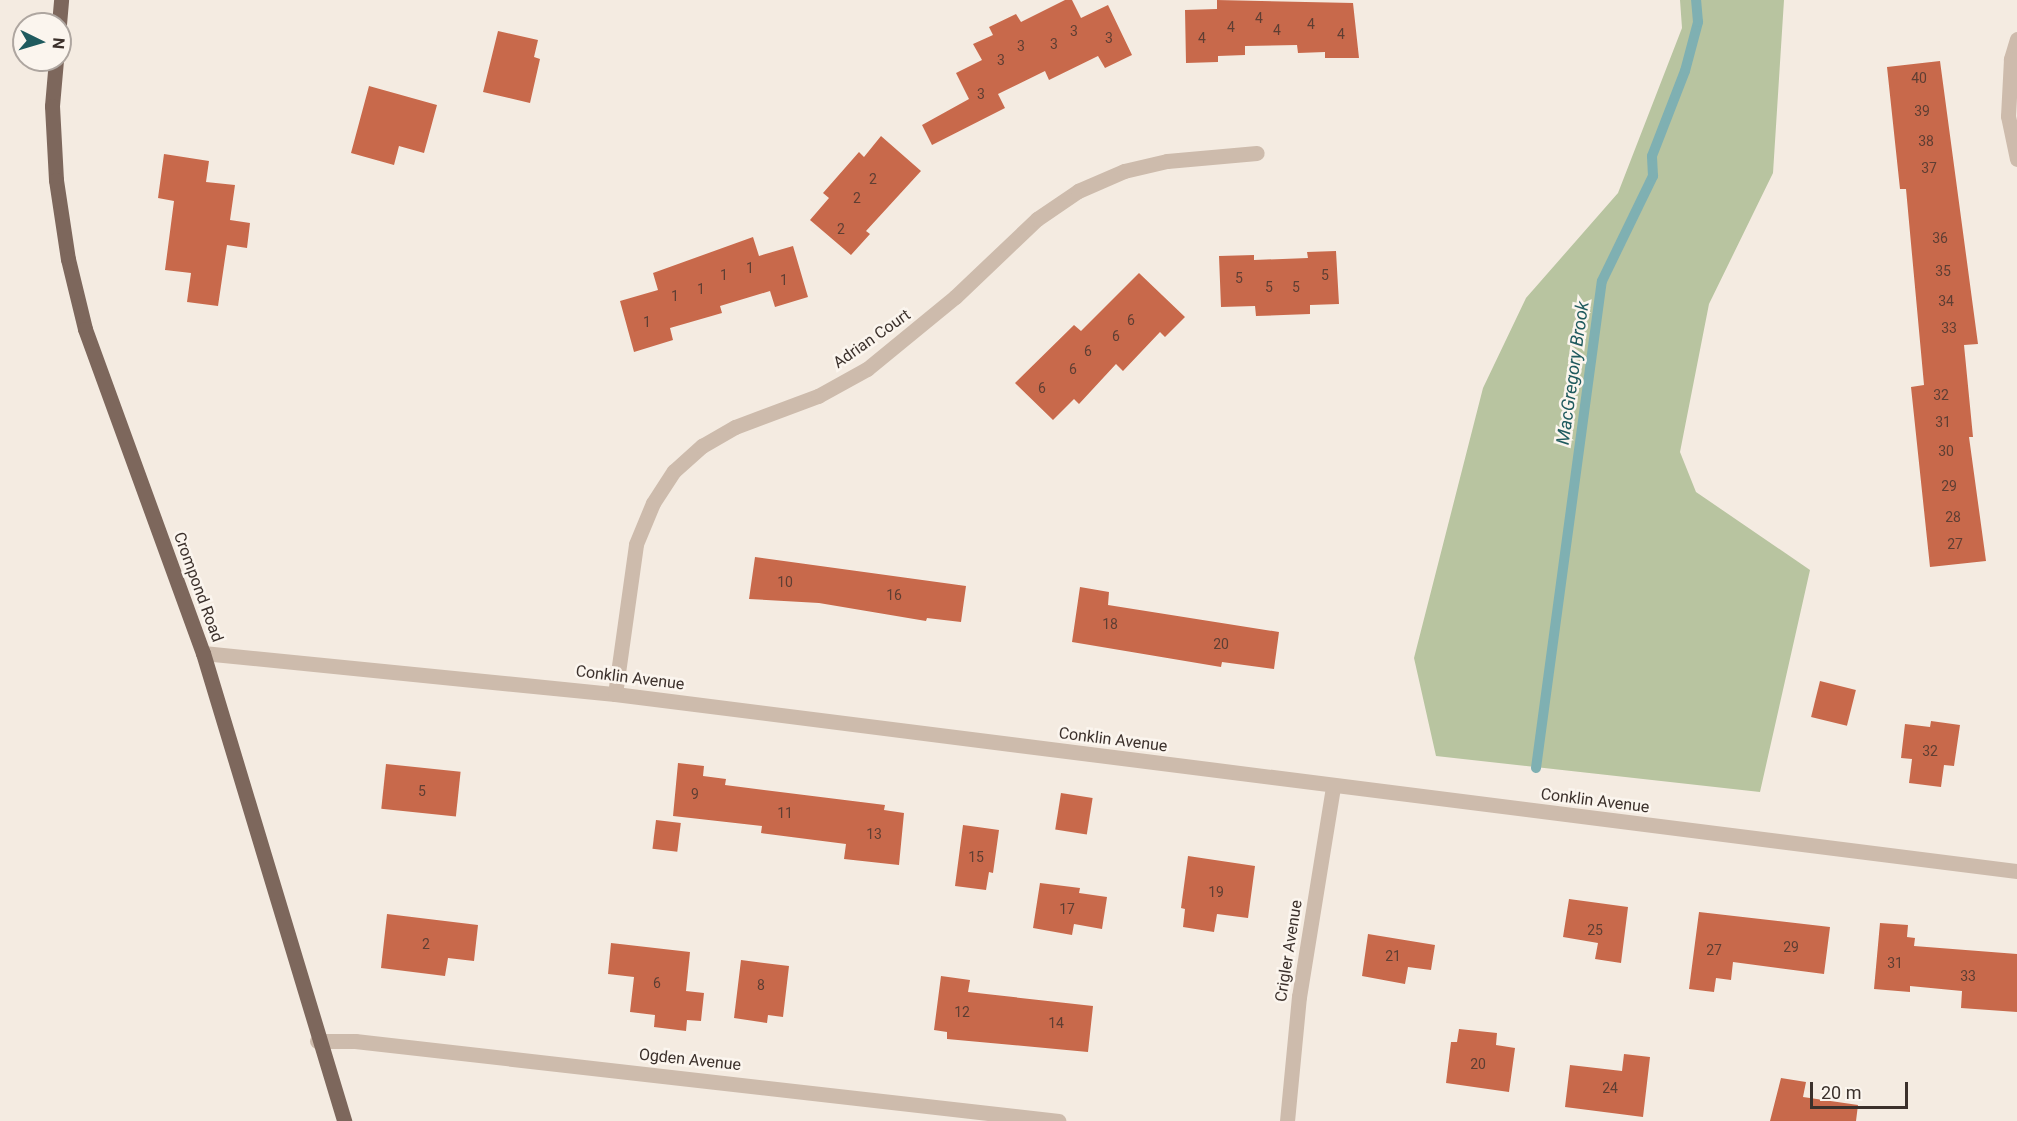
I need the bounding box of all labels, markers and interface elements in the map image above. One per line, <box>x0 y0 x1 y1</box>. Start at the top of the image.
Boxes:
house number: 4 <box>1255 10 1263 26</box>
north arrow <box>12 12 72 72</box>
house number: 4 <box>1307 16 1315 32</box>
house number: 4 <box>1227 19 1235 35</box>
house number: 4 <box>1273 22 1281 38</box>
house number: 3 <box>1070 23 1078 39</box>
house number: 4 <box>1337 26 1345 42</box>
house number: 3 <box>1105 30 1113 46</box>
house number: 4 <box>1198 30 1206 46</box>
house number: 3 <box>1050 36 1058 52</box>
text: N <box>48 37 68 50</box>
house number: 3 <box>1017 38 1025 54</box>
house number: 3 <box>997 52 1005 68</box>
house number: 40 <box>1911 70 1927 86</box>
house number: 3 <box>977 86 985 102</box>
house number: 39 <box>1914 103 1930 119</box>
house number: 38 <box>1918 133 1934 149</box>
house number: 37 <box>1921 160 1937 176</box>
house number: 2 <box>869 171 877 187</box>
house number: 2 <box>853 190 861 206</box>
house number: 2 <box>837 221 845 237</box>
house number: 36 <box>1932 230 1948 246</box>
house number: 1 <box>746 260 754 276</box>
house number: 35 <box>1935 263 1951 279</box>
house number: 1 <box>720 267 728 283</box>
house number: 5 <box>1321 267 1329 283</box>
house number: 5 <box>1235 270 1243 286</box>
house number: 1 <box>780 272 788 288</box>
house number: 5 <box>1265 279 1273 295</box>
house number: 5 <box>1292 279 1300 295</box>
house number: 1 <box>697 281 705 297</box>
house number: 1 <box>671 288 679 304</box>
house number: 34 <box>1938 293 1954 309</box>
water label: MacGregory Brook <box>1552 300 1594 446</box>
street label: Adrian Court <box>830 305 914 373</box>
house number: 6 <box>1127 312 1135 328</box>
house number: 1 <box>643 314 651 330</box>
house number: 33 <box>1941 320 1957 336</box>
house number: 6 <box>1112 328 1120 344</box>
house number: 6 <box>1084 343 1092 359</box>
house number: 6 <box>1069 361 1077 377</box>
house number: 6 <box>1038 380 1046 396</box>
house number: 32 <box>1933 387 1949 403</box>
house number: 31 <box>1935 414 1951 430</box>
house number: 30 <box>1938 443 1954 459</box>
house number: 29 <box>1941 478 1957 494</box>
house number: 28 <box>1945 509 1961 525</box>
street label: Crompond Road <box>169 529 227 645</box>
house number: 27 <box>1947 536 1963 552</box>
house number: 10 <box>777 574 793 590</box>
house number: 16 <box>886 587 902 603</box>
house number: 18 <box>1102 616 1118 632</box>
house number: 20 <box>1213 636 1229 652</box>
street label: Conklin Avenue <box>575 662 685 694</box>
street label: Conklin Avenue <box>1058 724 1168 756</box>
house number: 32 <box>1922 743 1938 759</box>
house number: 5 <box>418 783 426 799</box>
street label: Conklin Avenue <box>1540 785 1650 817</box>
house number: 9 <box>691 786 699 802</box>
house number: 11 <box>777 805 793 821</box>
house number: 13 <box>866 826 882 842</box>
house number: 15 <box>968 849 984 865</box>
house number: 19 <box>1208 884 1224 900</box>
street label: Crigler Avenue <box>1271 899 1307 1003</box>
house number: 17 <box>1059 901 1075 917</box>
house number: 25 <box>1587 922 1603 938</box>
house number: 2 <box>422 936 430 952</box>
house number: 29 <box>1783 939 1799 955</box>
house number: 27 <box>1706 942 1722 958</box>
house number: 21 <box>1385 948 1401 964</box>
house number: 31 <box>1887 955 1903 971</box>
house number: 33 <box>1960 968 1976 984</box>
house number: 6 <box>653 975 661 991</box>
house number: 8 <box>757 977 765 993</box>
house number: 12 <box>954 1004 970 1020</box>
house number: 14 <box>1048 1015 1064 1031</box>
street label: Ogden Avenue <box>638 1045 742 1075</box>
house number: 20 <box>1470 1056 1486 1072</box>
scale bar <box>1813 1070 1910 1108</box>
house number: 24 <box>1602 1080 1618 1096</box>
text: 20 m <box>1821 1082 1861 1103</box>

